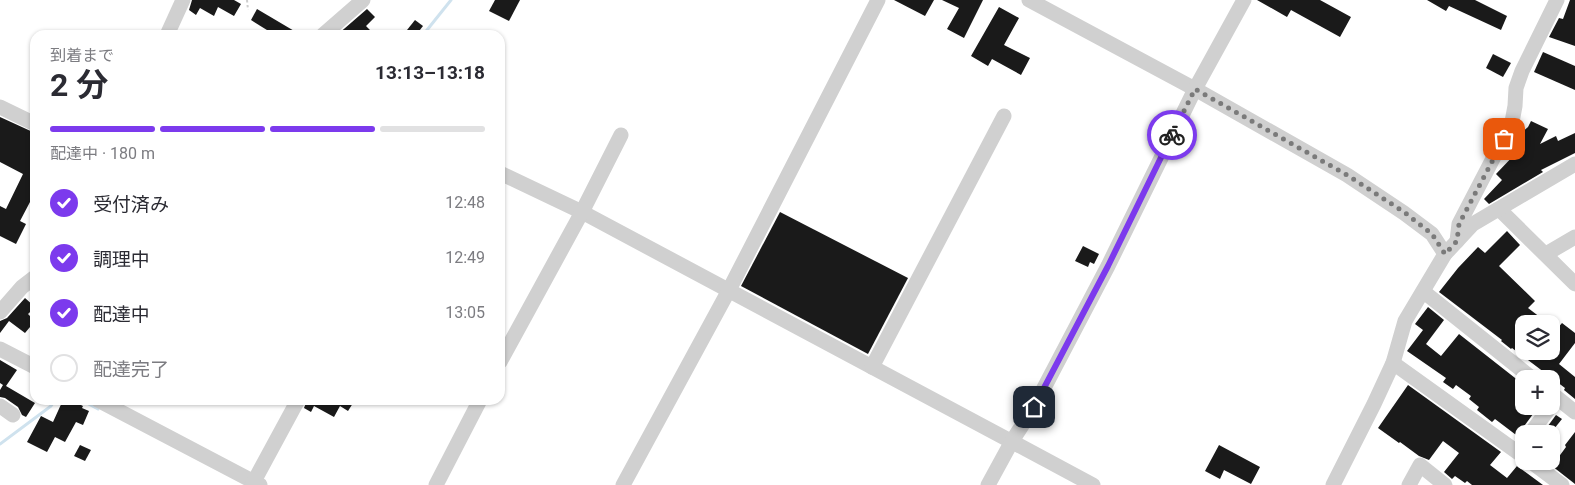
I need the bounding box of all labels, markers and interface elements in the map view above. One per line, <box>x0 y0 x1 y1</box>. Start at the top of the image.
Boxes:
text: 到着まで <box>50 46 114 65</box>
text: 13:13–13:18 <box>375 61 485 84</box>
text: 2 分 <box>50 66 108 104</box>
courier <box>1147 110 1197 160</box>
pin <box>1483 118 1525 160</box>
icon: bike <box>1158 121 1186 149</box>
icon: bag <box>1490 125 1518 153</box>
text: 配達中 · 180 m <box>50 144 155 163</box>
icon: check <box>50 189 78 217</box>
text: 受付済み <box>93 193 169 216</box>
text: 12:48 <box>445 193 485 212</box>
icon: check <box>50 244 78 272</box>
text: 調理中 <box>93 248 150 271</box>
text: 12:49 <box>445 248 485 267</box>
icon: check <box>50 299 78 327</box>
text: 配達中 <box>93 303 150 326</box>
text: 13:05 <box>445 303 485 322</box>
map controls <box>1515 315 1560 470</box>
button: layers <box>1515 315 1560 360</box>
text: 配達完了 <box>93 358 169 381</box>
button: + <box>1515 370 1560 415</box>
pin <box>1013 386 1055 428</box>
icon: home <box>1020 393 1048 421</box>
button: − <box>1515 425 1560 470</box>

